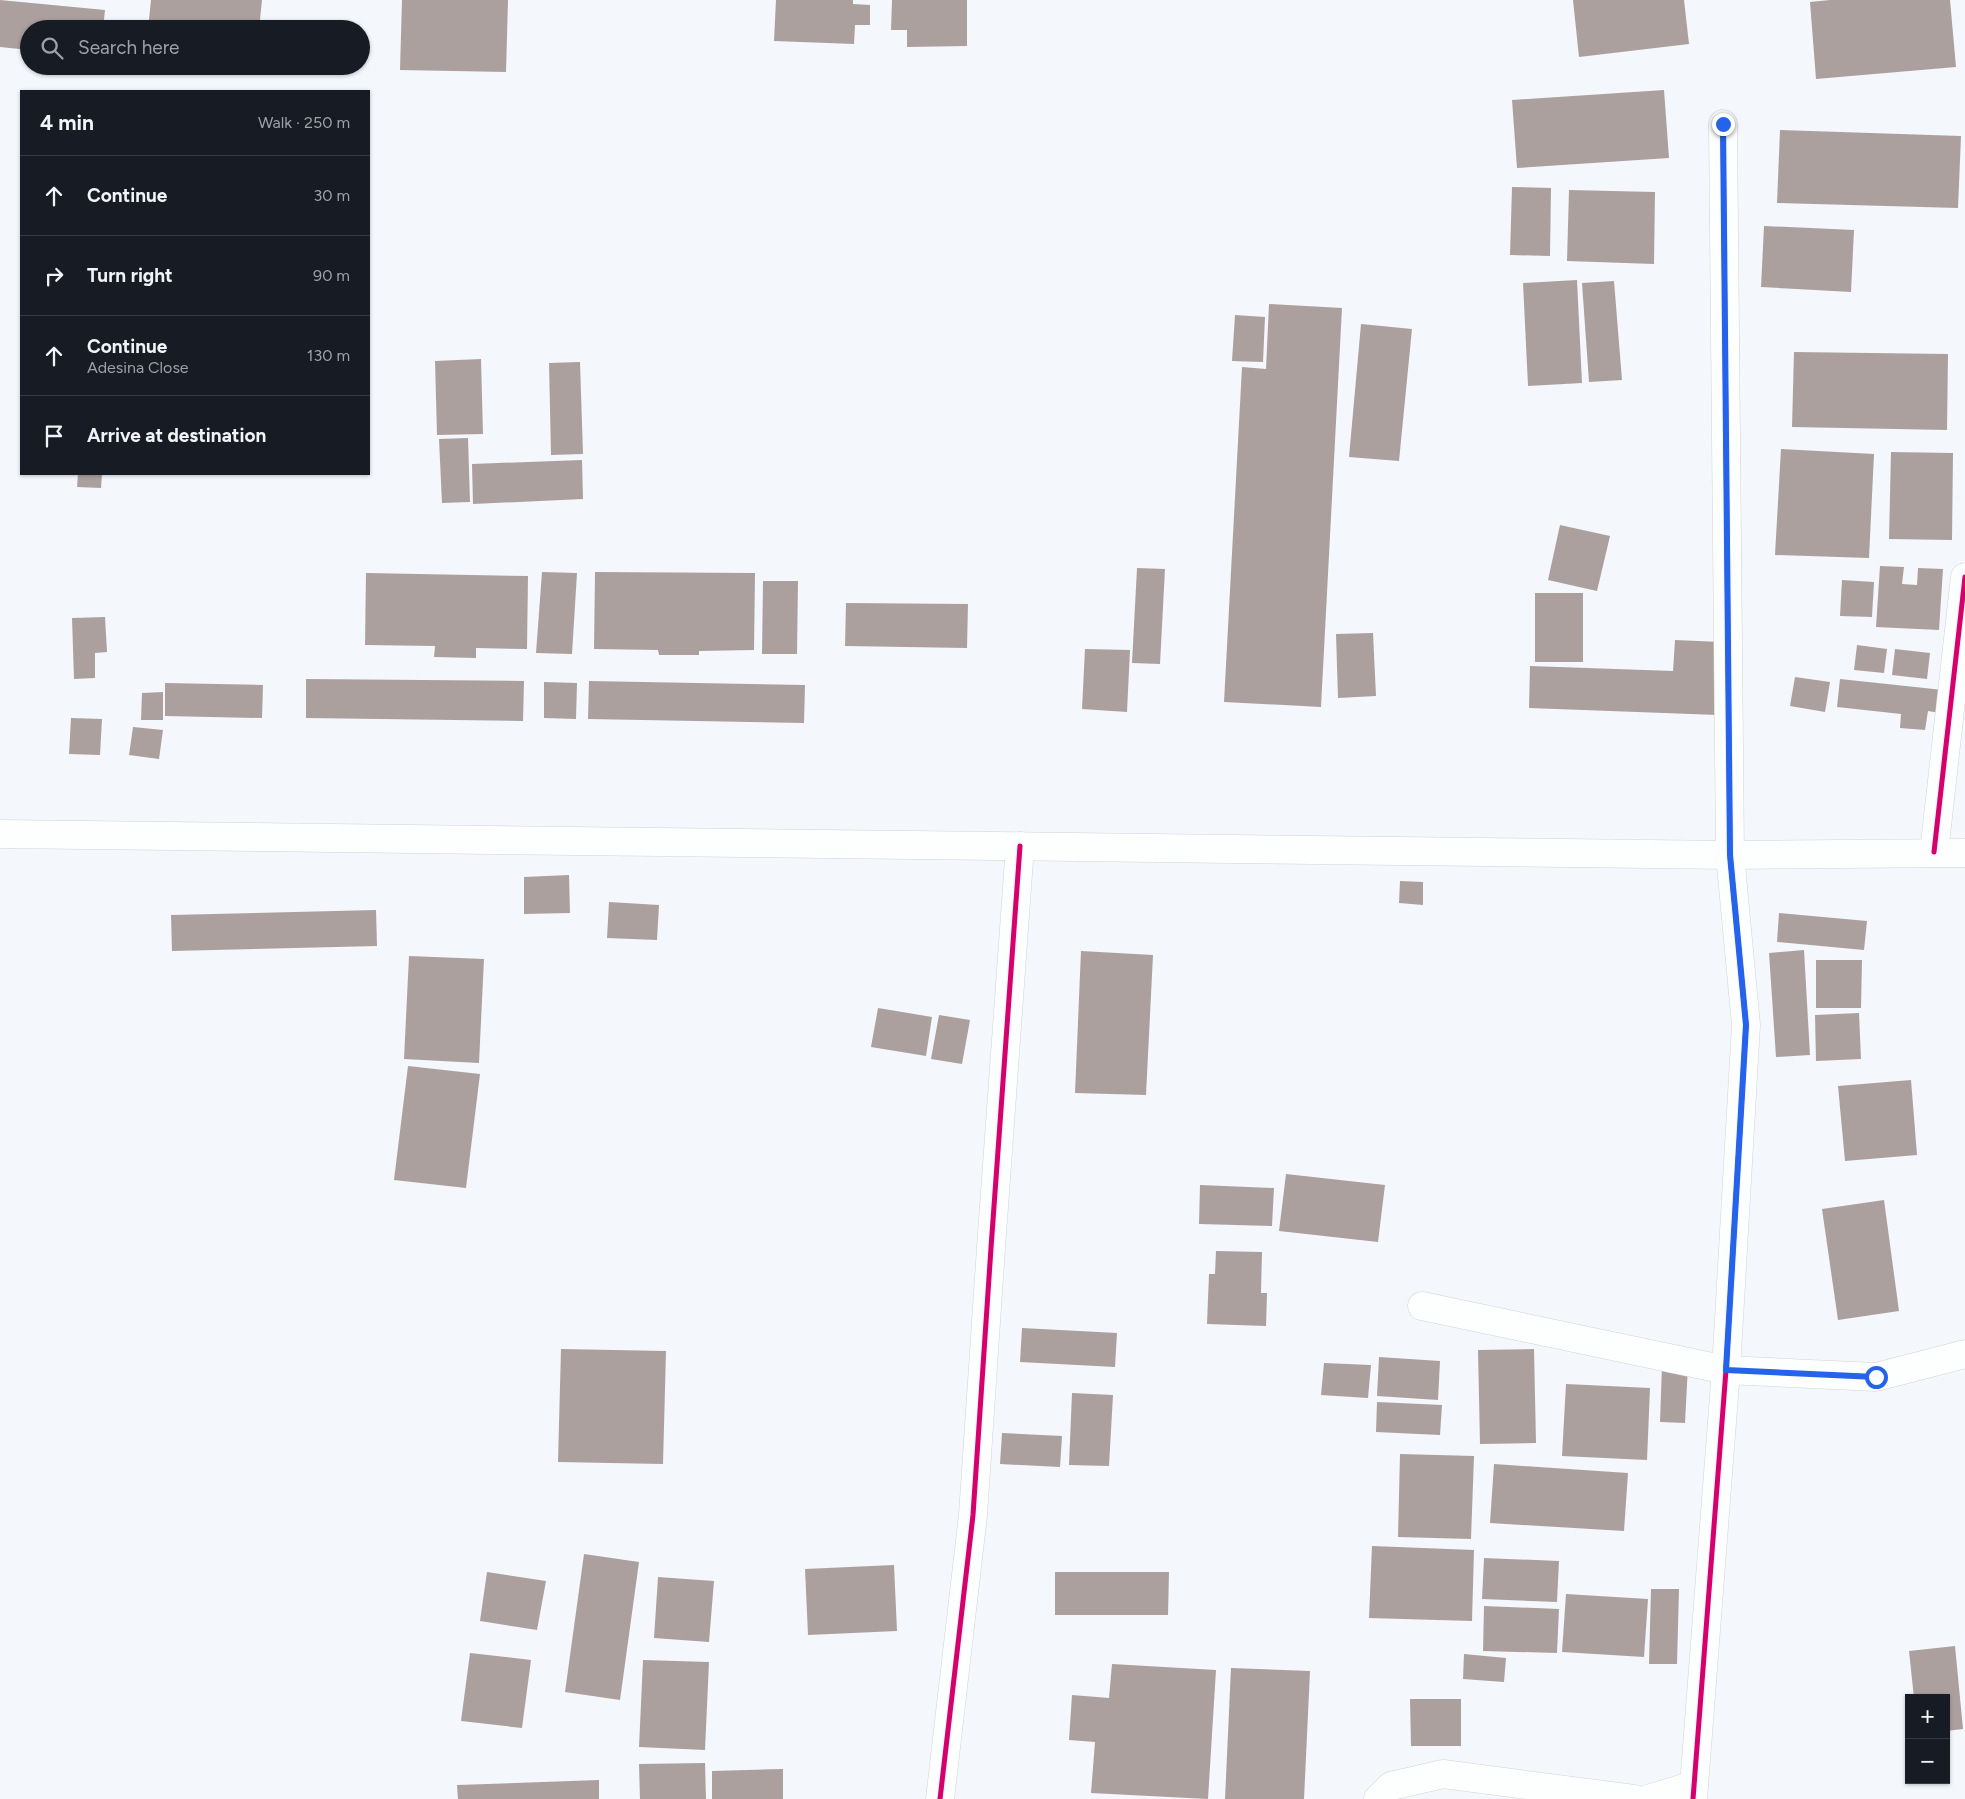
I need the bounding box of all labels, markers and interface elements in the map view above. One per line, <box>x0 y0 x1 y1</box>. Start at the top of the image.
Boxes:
search box <box>20 20 370 75</box>
icon: search <box>38 34 66 62</box>
text: Search here <box>78 36 180 59</box>
text: 4 min <box>40 110 94 135</box>
text: Walk · 250 m <box>258 113 350 132</box>
route end <box>1712 113 1735 136</box>
icon: ahead <box>40 182 68 210</box>
text: Continue <box>87 184 167 207</box>
text: 30 m <box>313 186 350 205</box>
icon: right <box>40 262 68 290</box>
text: Turn right <box>87 264 173 287</box>
text: 90 m <box>313 266 350 285</box>
text: Continue <box>87 335 167 358</box>
icon: ahead <box>40 342 68 370</box>
text: 130 m <box>307 346 350 365</box>
text: Adesina Close <box>87 358 189 377</box>
icon: arrive <box>40 422 68 450</box>
text: Arrive at destination <box>87 424 266 447</box>
route start <box>1865 1366 1888 1389</box>
map controls <box>1905 1694 1950 1784</box>
button: + <box>1905 1694 1950 1739</box>
button: − <box>1905 1739 1950 1784</box>

